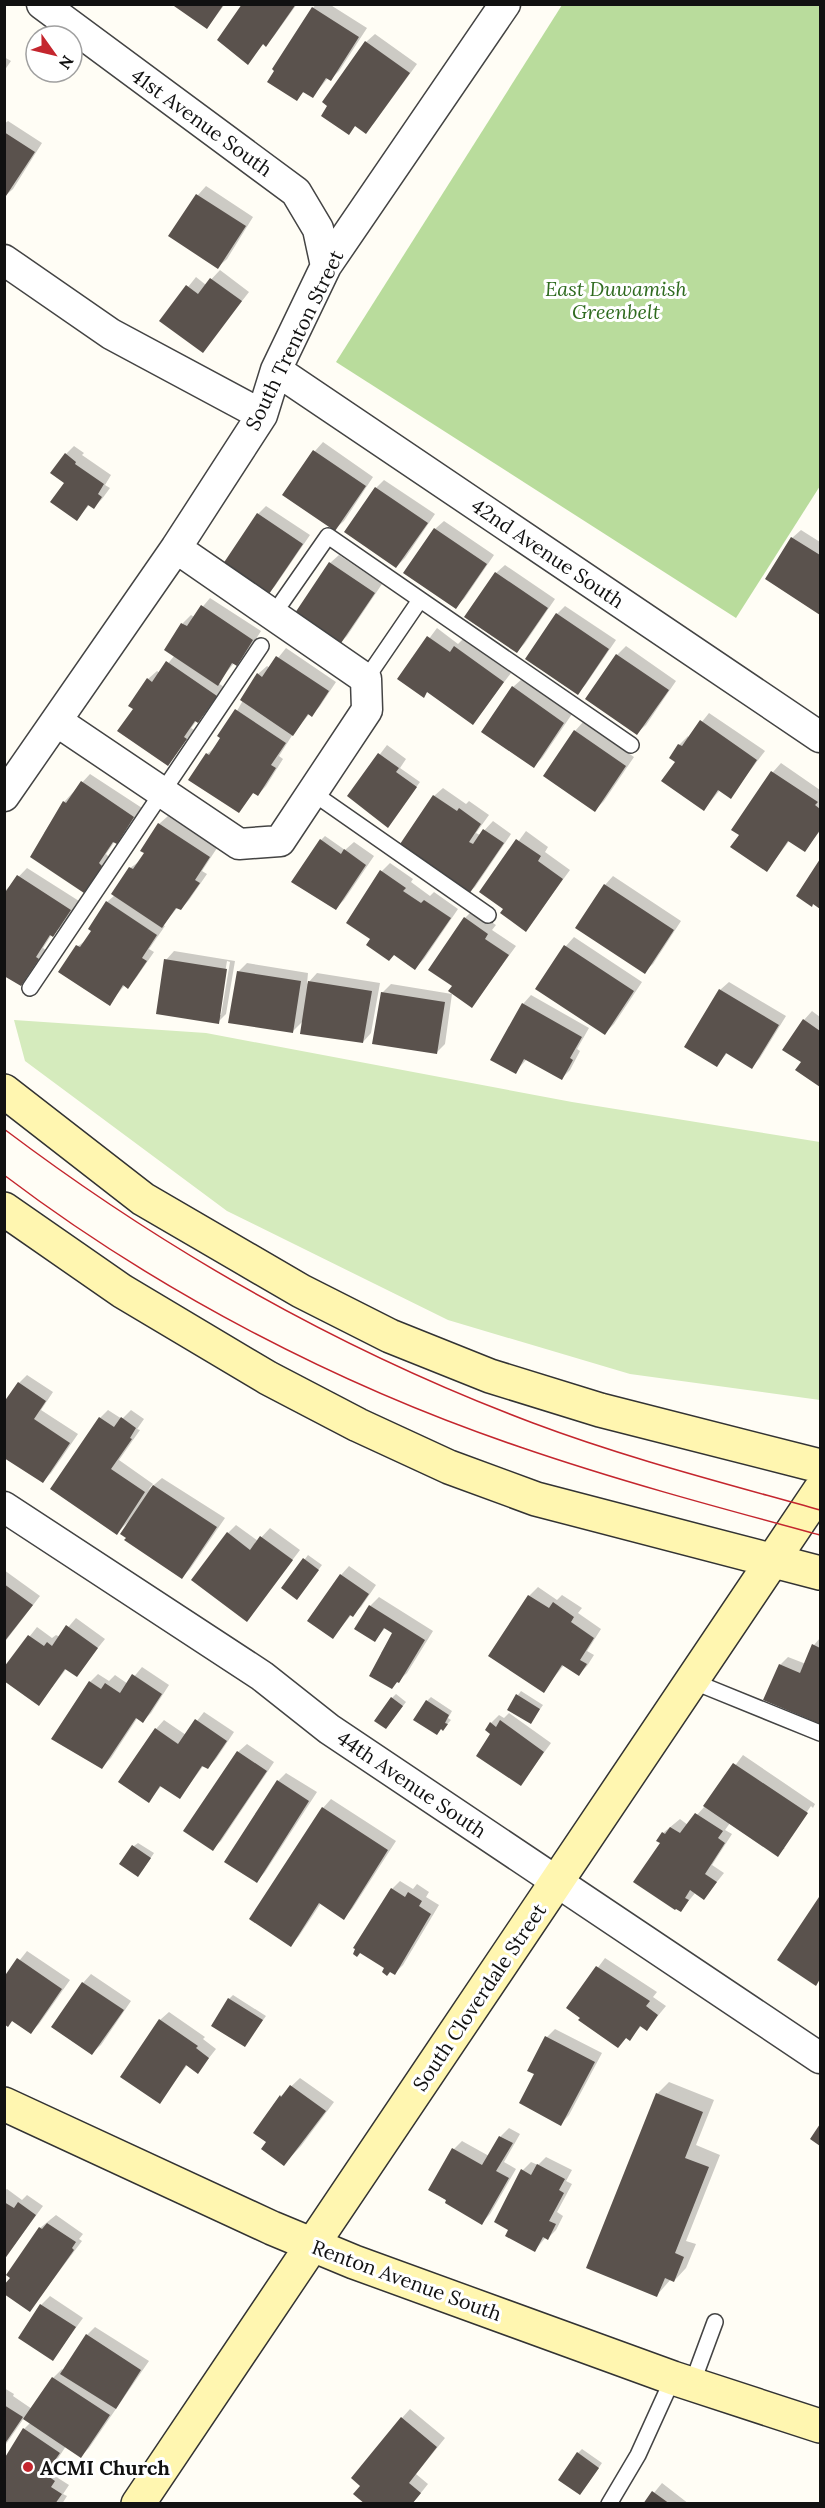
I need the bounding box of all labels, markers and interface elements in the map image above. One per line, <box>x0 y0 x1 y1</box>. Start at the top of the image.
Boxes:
north arrow <box>24 24 84 84</box>
text: N <box>55 52 78 73</box>
street label: 41st Avenue South <box>127 62 277 182</box>
street label: South Trenton Street <box>240 246 349 434</box>
park label: East Duwamish Greenbelt <box>545 276 688 324</box>
street label: 42nd Avenue South <box>467 493 629 613</box>
street label: 44th Avenue South <box>333 1725 491 1843</box>
street label: South Cloverdale Street <box>407 1898 551 2096</box>
street label: Renton Avenue South <box>309 2234 505 2326</box>
place label: ACMI Church <box>40 2455 170 2480</box>
marker: ACMI Church <box>21 2460 35 2474</box>

